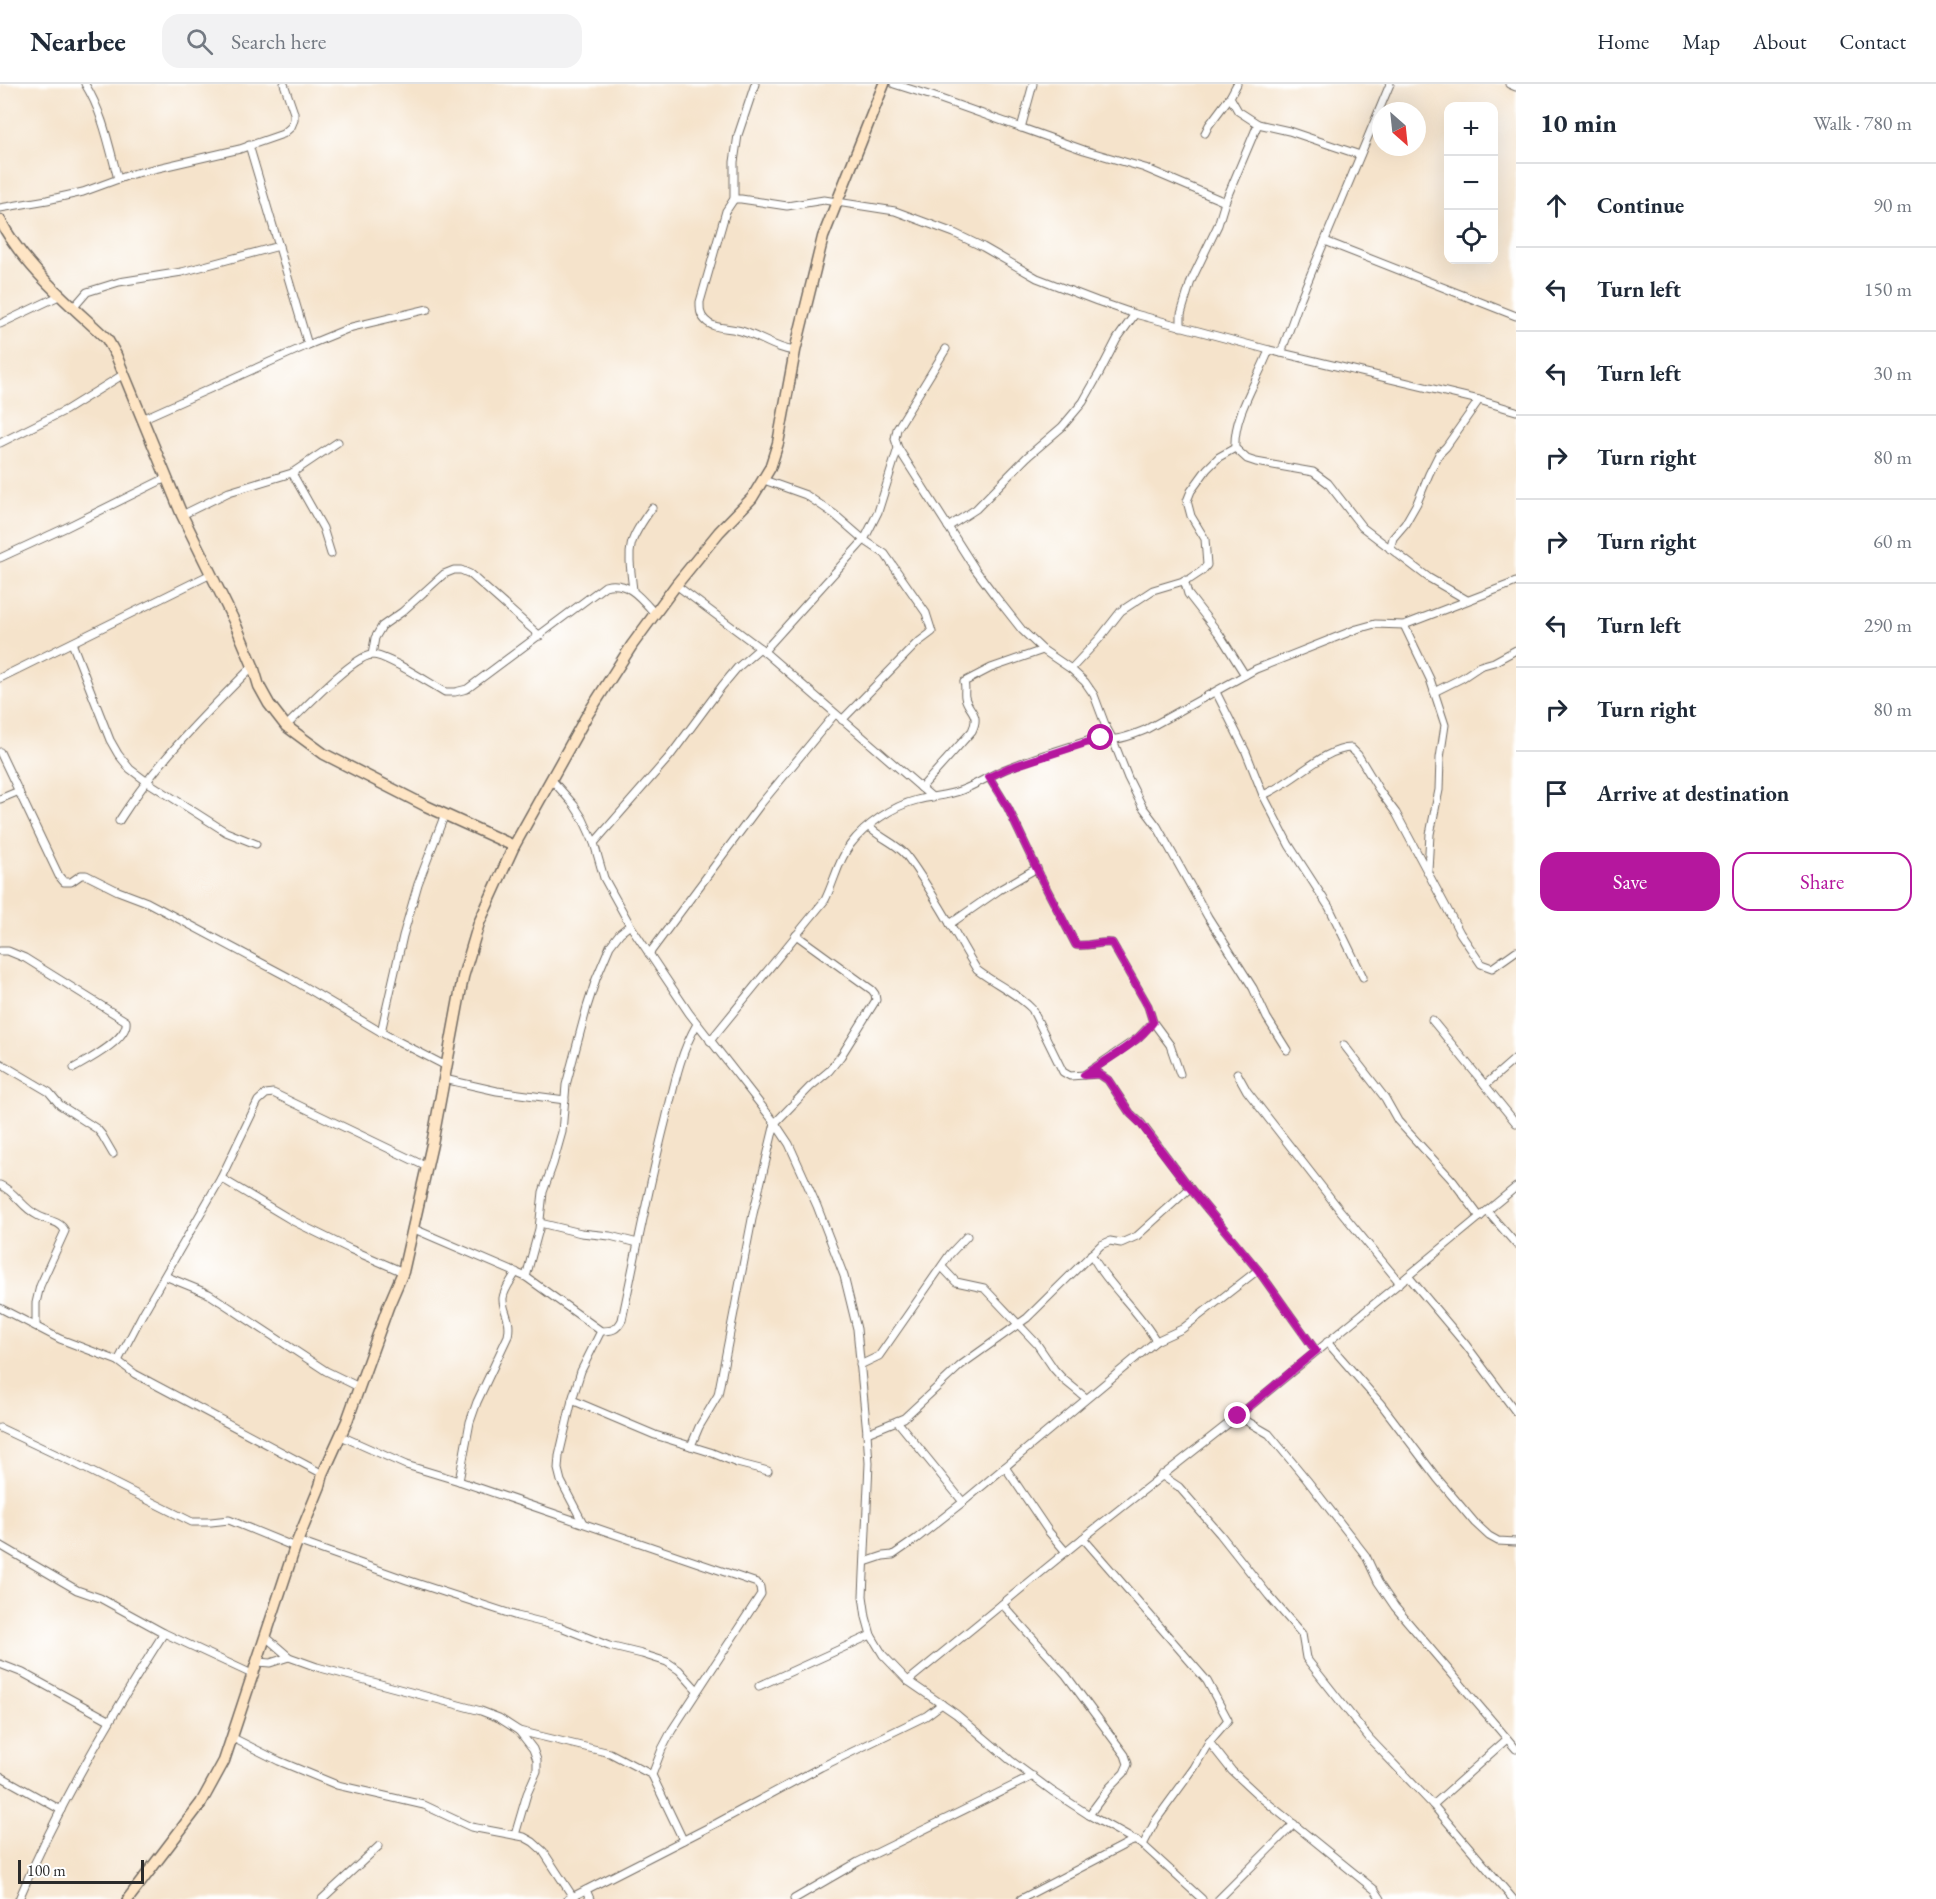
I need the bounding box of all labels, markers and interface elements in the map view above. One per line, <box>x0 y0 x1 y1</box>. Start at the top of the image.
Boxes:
search box <box>162 14 582 68</box>
text: Nearbee <box>30 23 126 59</box>
icon: search <box>183 25 216 58</box>
text: Search here <box>231 27 326 56</box>
text: Home <box>1597 28 1649 55</box>
text: Map <box>1682 28 1720 55</box>
text: About <box>1753 28 1806 55</box>
text: Contact <box>1839 28 1906 55</box>
north arrow <box>1372 102 1426 156</box>
map controls <box>1444 102 1498 264</box>
button: + <box>1444 102 1498 156</box>
text: 10 min <box>1540 106 1617 140</box>
text: Walk · 780 m <box>1813 110 1912 136</box>
button: − <box>1444 156 1498 210</box>
icon: ahead <box>1540 189 1573 222</box>
text: Continue <box>1597 191 1684 220</box>
text: 90 m <box>1873 192 1912 218</box>
button: locate <box>1444 210 1498 264</box>
icon: left <box>1540 273 1573 306</box>
text: Turn left <box>1597 275 1681 304</box>
text: 150 m <box>1864 276 1912 302</box>
icon: left <box>1540 357 1573 390</box>
text: Turn left <box>1597 359 1681 388</box>
text: 30 m <box>1873 360 1912 386</box>
icon: right <box>1540 441 1573 474</box>
text: Turn right <box>1597 443 1696 472</box>
text: 80 m <box>1873 444 1912 470</box>
icon: right <box>1540 525 1573 558</box>
text: Turn right <box>1597 527 1696 556</box>
text: 60 m <box>1873 528 1912 554</box>
icon: left <box>1540 609 1573 642</box>
text: Turn left <box>1597 611 1681 640</box>
text: 290 m <box>1864 612 1912 638</box>
icon: right <box>1540 693 1573 726</box>
text: Turn right <box>1597 695 1696 724</box>
text: 80 m <box>1873 696 1912 722</box>
route start <box>1087 724 1113 750</box>
icon: arrive <box>1540 777 1573 810</box>
text: Arrive at destination <box>1597 779 1789 808</box>
button: Save <box>1540 852 1720 911</box>
button: Share <box>1732 852 1912 911</box>
route end <box>1224 1402 1250 1428</box>
scale bar <box>18 1857 144 1884</box>
text: 100 m <box>27 1860 66 1881</box>

